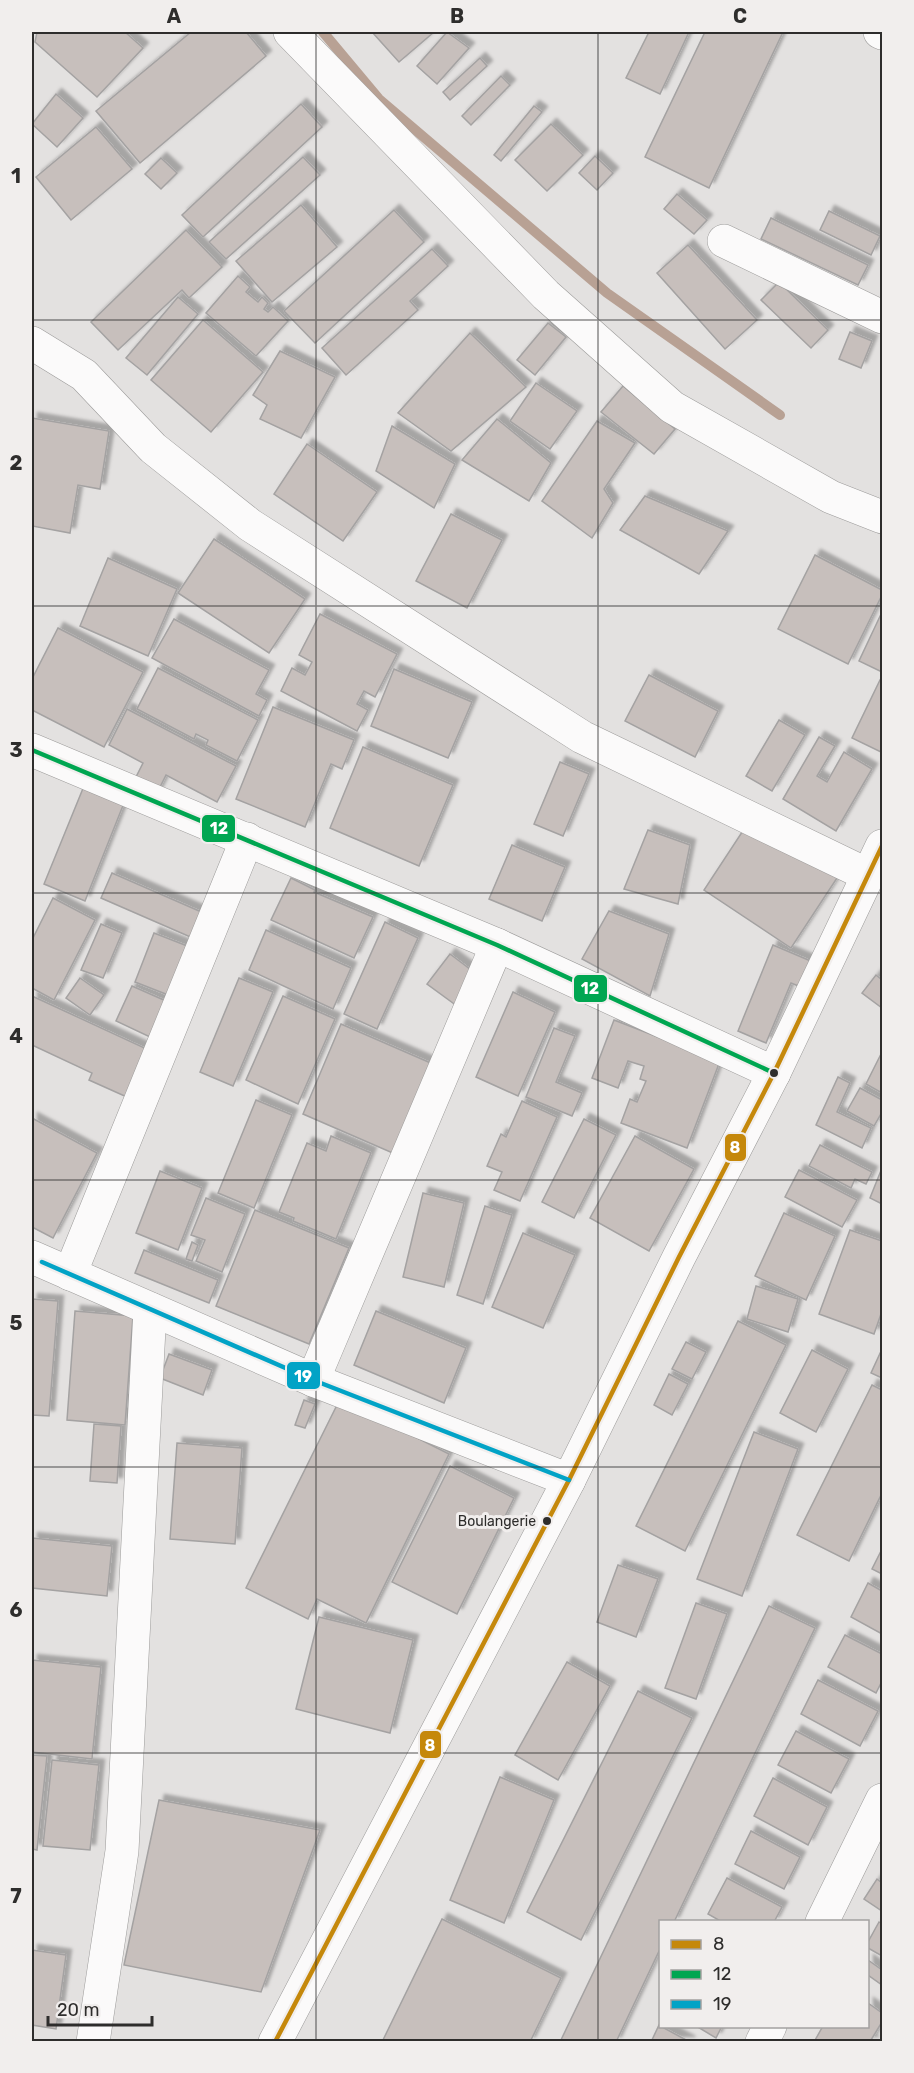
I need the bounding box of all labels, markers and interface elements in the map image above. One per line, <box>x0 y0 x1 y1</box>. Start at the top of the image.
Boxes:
text: A <box>167 4 182 28</box>
text: B <box>450 4 464 28</box>
text: C <box>733 4 747 28</box>
text: 1 <box>11 164 21 188</box>
text: 2 <box>10 451 23 475</box>
text: 3 <box>9 738 23 762</box>
line badge: 12 <box>201 814 236 843</box>
text: 12 <box>210 819 228 838</box>
line badge: 12 <box>573 974 608 1003</box>
text: 12 <box>581 979 599 998</box>
text: 4 <box>9 1024 23 1048</box>
unlabelled marker <box>768 1067 780 1079</box>
line badge: 8 <box>724 1133 747 1162</box>
text: 8 <box>730 1138 741 1157</box>
text: 5 <box>10 1311 23 1335</box>
line badge: 19 <box>286 1361 321 1390</box>
text: 19 <box>294 1367 312 1386</box>
place label: Boulangerie <box>458 1513 536 1530</box>
marker: Boulangerie <box>541 1515 553 1527</box>
text: 6 <box>9 1598 23 1622</box>
line badge: 8 <box>419 1730 442 1759</box>
text: 8 <box>425 1736 436 1755</box>
text: 7 <box>10 1884 22 1908</box>
legend <box>659 1920 869 2028</box>
text: 8 <box>713 1933 724 1955</box>
text: 12 <box>713 1963 731 1985</box>
scale bar <box>48 1989 152 2027</box>
text: 19 <box>713 1993 731 2015</box>
text: 20 m <box>57 1999 99 2021</box>

